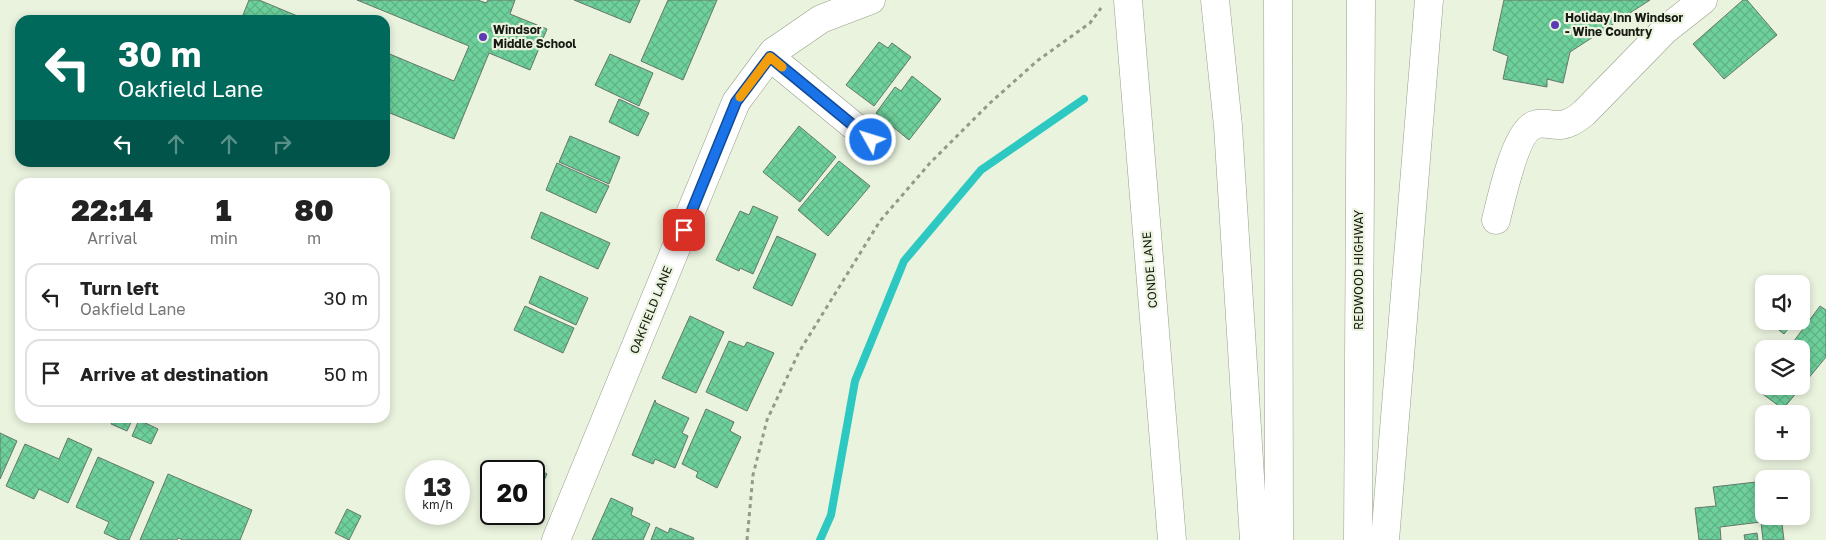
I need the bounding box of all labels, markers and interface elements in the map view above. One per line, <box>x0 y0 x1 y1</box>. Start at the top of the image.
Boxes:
place label: Holiday Inn Windsor - Wine Country <box>1565 10 1683 39</box>
marker: Holiday Inn Windsor - Wine Country <box>1549 19 1561 31</box>
place label: Windsor Middle School <box>493 22 576 51</box>
marker: Windsor Middle School <box>477 31 489 43</box>
text: 30 m <box>118 33 201 75</box>
icon: left <box>35 35 100 100</box>
text: Oakfield Lane <box>118 75 263 102</box>
position arrow <box>844 113 896 165</box>
icon: left <box>109 130 137 158</box>
icon: ahead <box>162 130 190 158</box>
icon: ahead <box>215 130 243 158</box>
icon: right <box>268 130 296 158</box>
text: 22:14 <box>71 192 153 228</box>
text: 1 <box>216 192 232 228</box>
text: 80 <box>294 192 334 228</box>
pin <box>663 209 705 251</box>
street label: REDWOOD HIGHWAY <box>1351 210 1366 330</box>
icon: arrive <box>670 216 698 244</box>
text: Arrival <box>87 228 137 248</box>
text: min <box>210 228 238 248</box>
text: m <box>307 228 321 248</box>
street label: CONDE LANE <box>1139 231 1160 309</box>
street label: OAKFIELD LANE <box>626 264 675 356</box>
map controls <box>1755 275 1810 525</box>
button: sound <box>1755 275 1810 330</box>
text: Turn left <box>80 276 159 299</box>
icon: left <box>37 283 65 311</box>
text: 30 m <box>324 286 368 309</box>
text: Oakfield Lane <box>80 299 186 319</box>
button: layers <box>1755 340 1810 395</box>
icon: arrive <box>37 359 65 387</box>
text: Arrive at destination <box>80 362 268 385</box>
text: 50 m <box>324 362 368 385</box>
button: + <box>1755 405 1810 460</box>
speed limit sign: 20 <box>480 460 545 525</box>
button: − <box>1755 470 1810 525</box>
text: 13 <box>423 471 452 502</box>
text: km/h <box>422 497 453 512</box>

